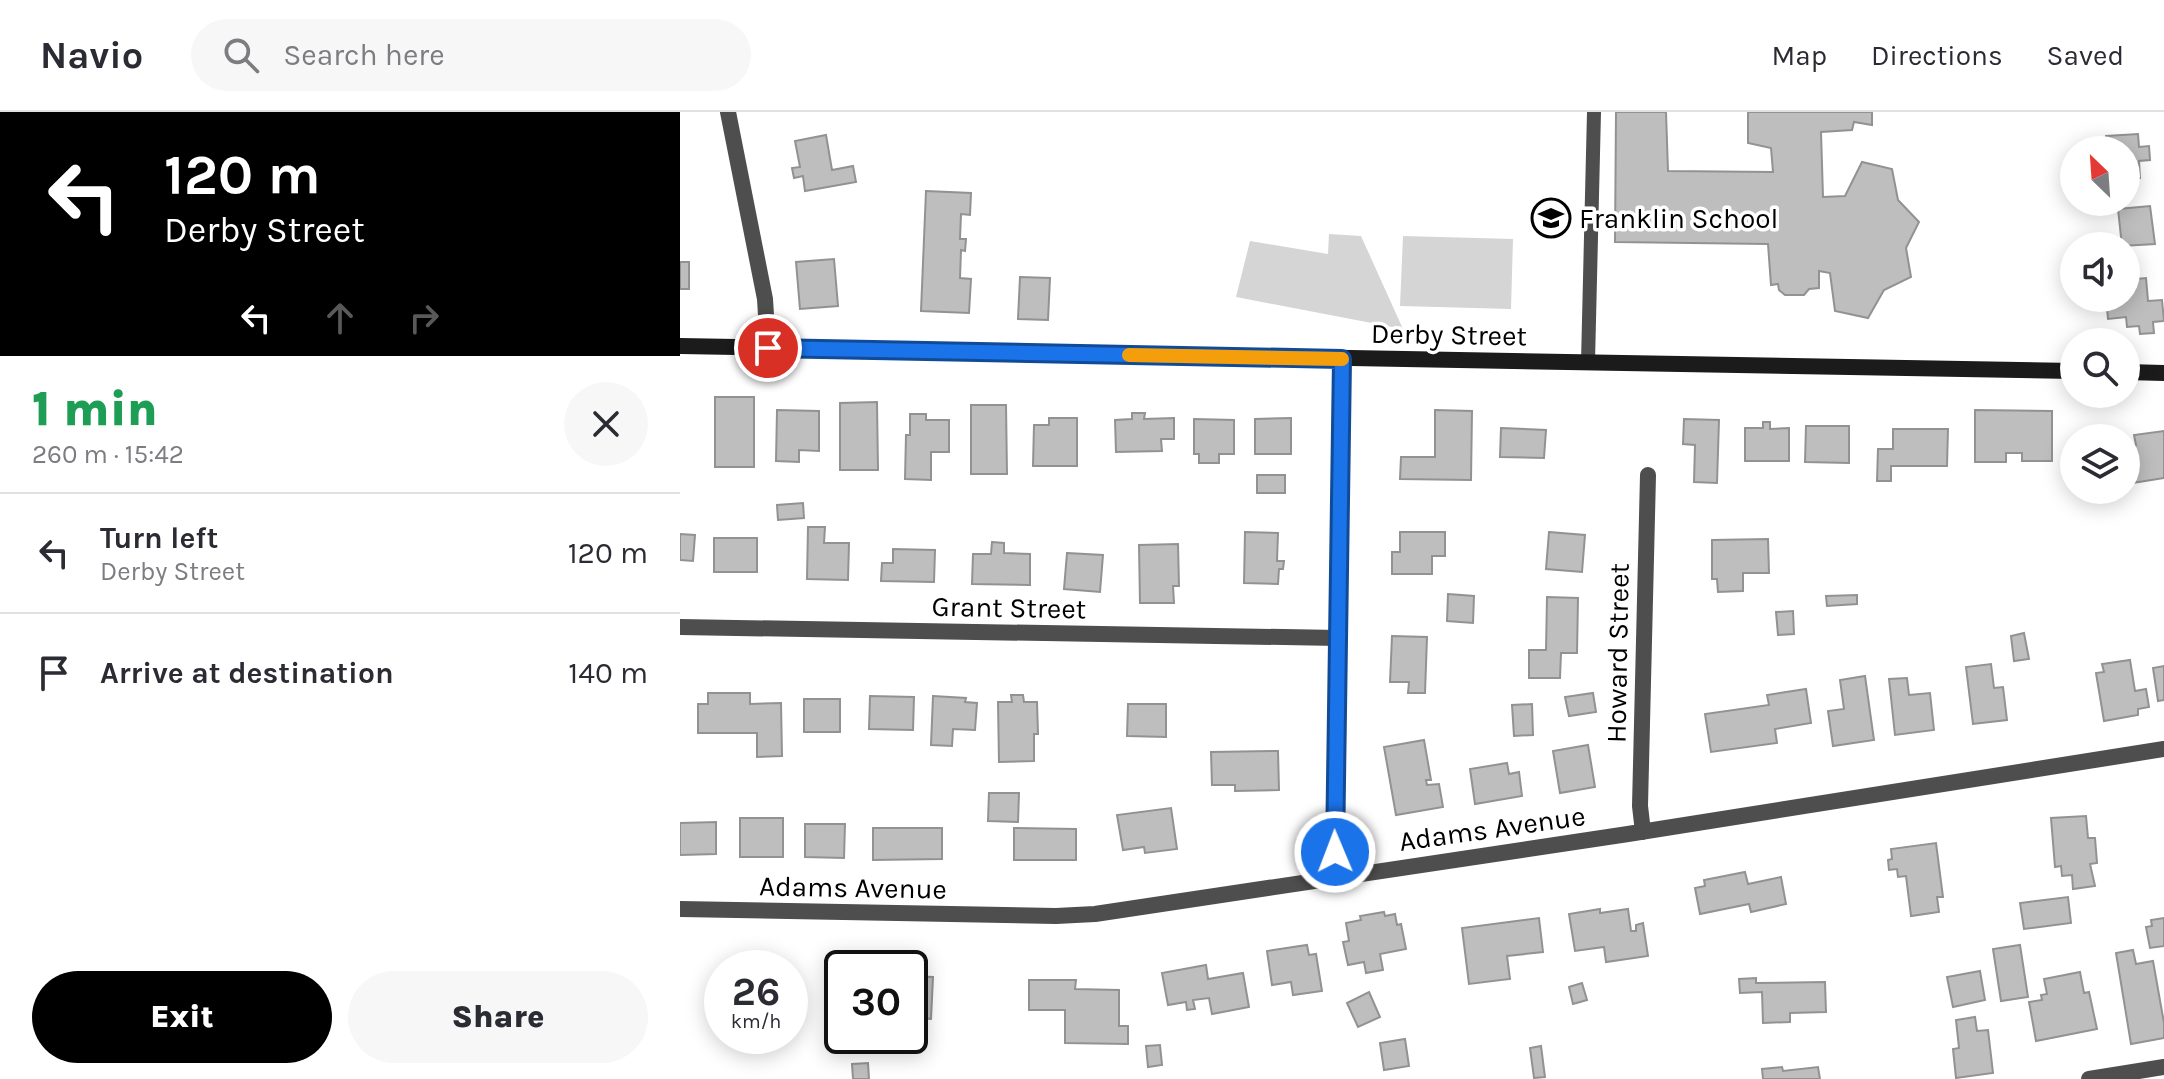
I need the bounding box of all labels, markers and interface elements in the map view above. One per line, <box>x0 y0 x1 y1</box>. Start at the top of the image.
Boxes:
search box <box>191 19 751 91</box>
text: Navio <box>40 33 143 78</box>
icon: search <box>219 33 263 77</box>
text: Search here <box>283 37 445 73</box>
text: Map <box>1772 39 1827 72</box>
text: Directions <box>1871 39 2003 72</box>
text: Saved <box>2047 39 2124 72</box>
north arrow <box>2060 136 2140 216</box>
map controls <box>2060 136 2140 504</box>
text: 120 m <box>164 142 321 207</box>
icon: left <box>32 144 136 248</box>
school or university icon: Franklin School <box>1530 197 1572 239</box>
place label: Franklin School <box>1579 202 1778 235</box>
text: Derby Street <box>164 209 365 251</box>
button: sound <box>2060 232 2140 312</box>
icon: left <box>234 296 278 340</box>
icon: ahead <box>318 296 362 340</box>
icon: right <box>402 296 446 340</box>
pin <box>734 314 802 382</box>
street label: Derby Street <box>1371 317 1527 352</box>
icon: arrive <box>746 326 790 370</box>
button: search <box>2060 328 2140 408</box>
text: 1 min <box>32 381 158 437</box>
button: close <box>564 382 648 466</box>
button: layers <box>2060 424 2140 504</box>
text: 260 m · 15:42 <box>32 439 184 470</box>
text: Turn left <box>100 520 218 556</box>
icon: left <box>32 531 76 575</box>
text: 120 m <box>568 535 648 571</box>
text: Derby Street <box>100 556 245 587</box>
street label: Howard Street <box>1599 563 1636 743</box>
street label: Grant Street <box>931 590 1087 625</box>
icon: arrive <box>32 651 76 695</box>
text: Arrive at destination <box>100 655 394 691</box>
text: 140 m <box>568 655 648 691</box>
street label: Adams Avenue <box>1397 799 1587 858</box>
position arrow <box>1293 810 1377 894</box>
street label: Adams Avenue <box>759 869 947 906</box>
speed limit sign: 30 <box>824 950 928 1054</box>
text: 26 <box>732 968 780 1015</box>
button: Exit <box>32 971 332 1063</box>
button: Share <box>348 971 648 1063</box>
text: km/h <box>731 1010 781 1033</box>

